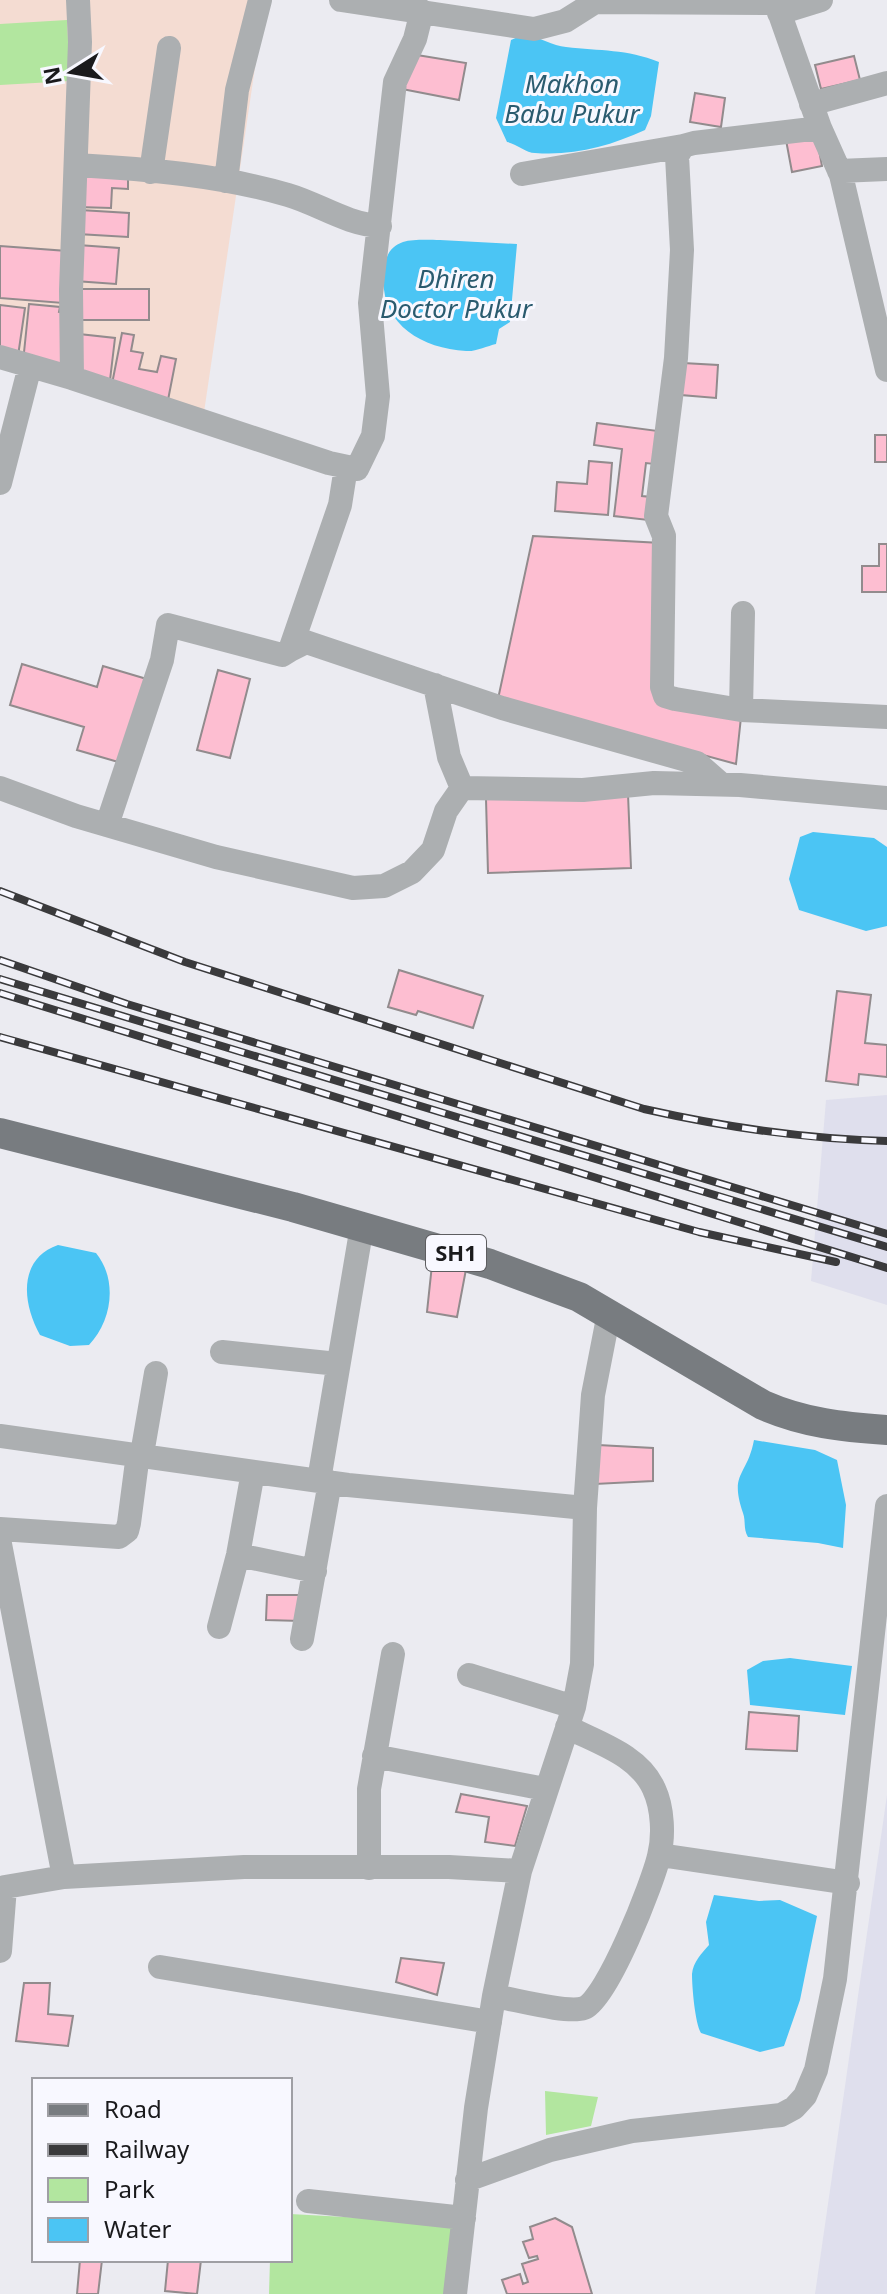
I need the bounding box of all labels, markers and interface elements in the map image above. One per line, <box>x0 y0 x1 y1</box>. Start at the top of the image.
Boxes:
north arrow <box>32 32 112 112</box>
text: N <box>35 64 68 88</box>
water label: Makhon Babu Pukur <box>504 65 641 131</box>
water label: Dhiren Doctor Pukur <box>380 260 534 326</box>
road number: SH1 <box>426 1235 486 1271</box>
legend <box>32 2078 292 2262</box>
text: Road <box>104 2092 162 2125</box>
text: Railway <box>104 2132 190 2165</box>
text: Park <box>104 2172 155 2205</box>
text: Water <box>104 2212 172 2245</box>

